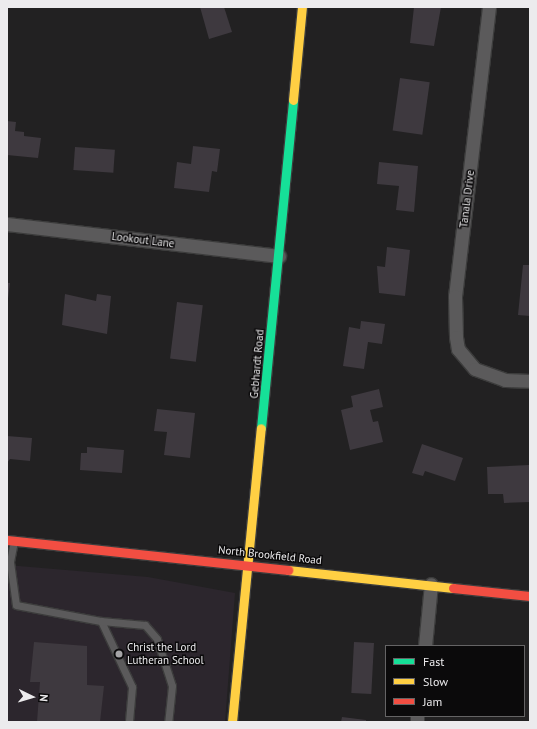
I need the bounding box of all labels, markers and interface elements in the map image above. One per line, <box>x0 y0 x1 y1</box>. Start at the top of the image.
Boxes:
street label: Tanala Drive <box>457 169 477 229</box>
street label: Lookout Lane <box>111 230 175 250</box>
street label: Gebhardt Road <box>247 329 267 399</box>
street label: North Brookfield Road <box>218 543 322 567</box>
place label: Christ the Lord Lutheran School <box>127 641 204 667</box>
legend <box>385 645 525 717</box>
marker: Christ the Lord Lutheran School <box>114 649 124 659</box>
text: Fast <box>423 654 444 669</box>
text: Slow <box>423 674 448 689</box>
north arrow <box>12 677 52 717</box>
text: N <box>37 694 51 702</box>
text: Jam <box>423 694 442 709</box>

